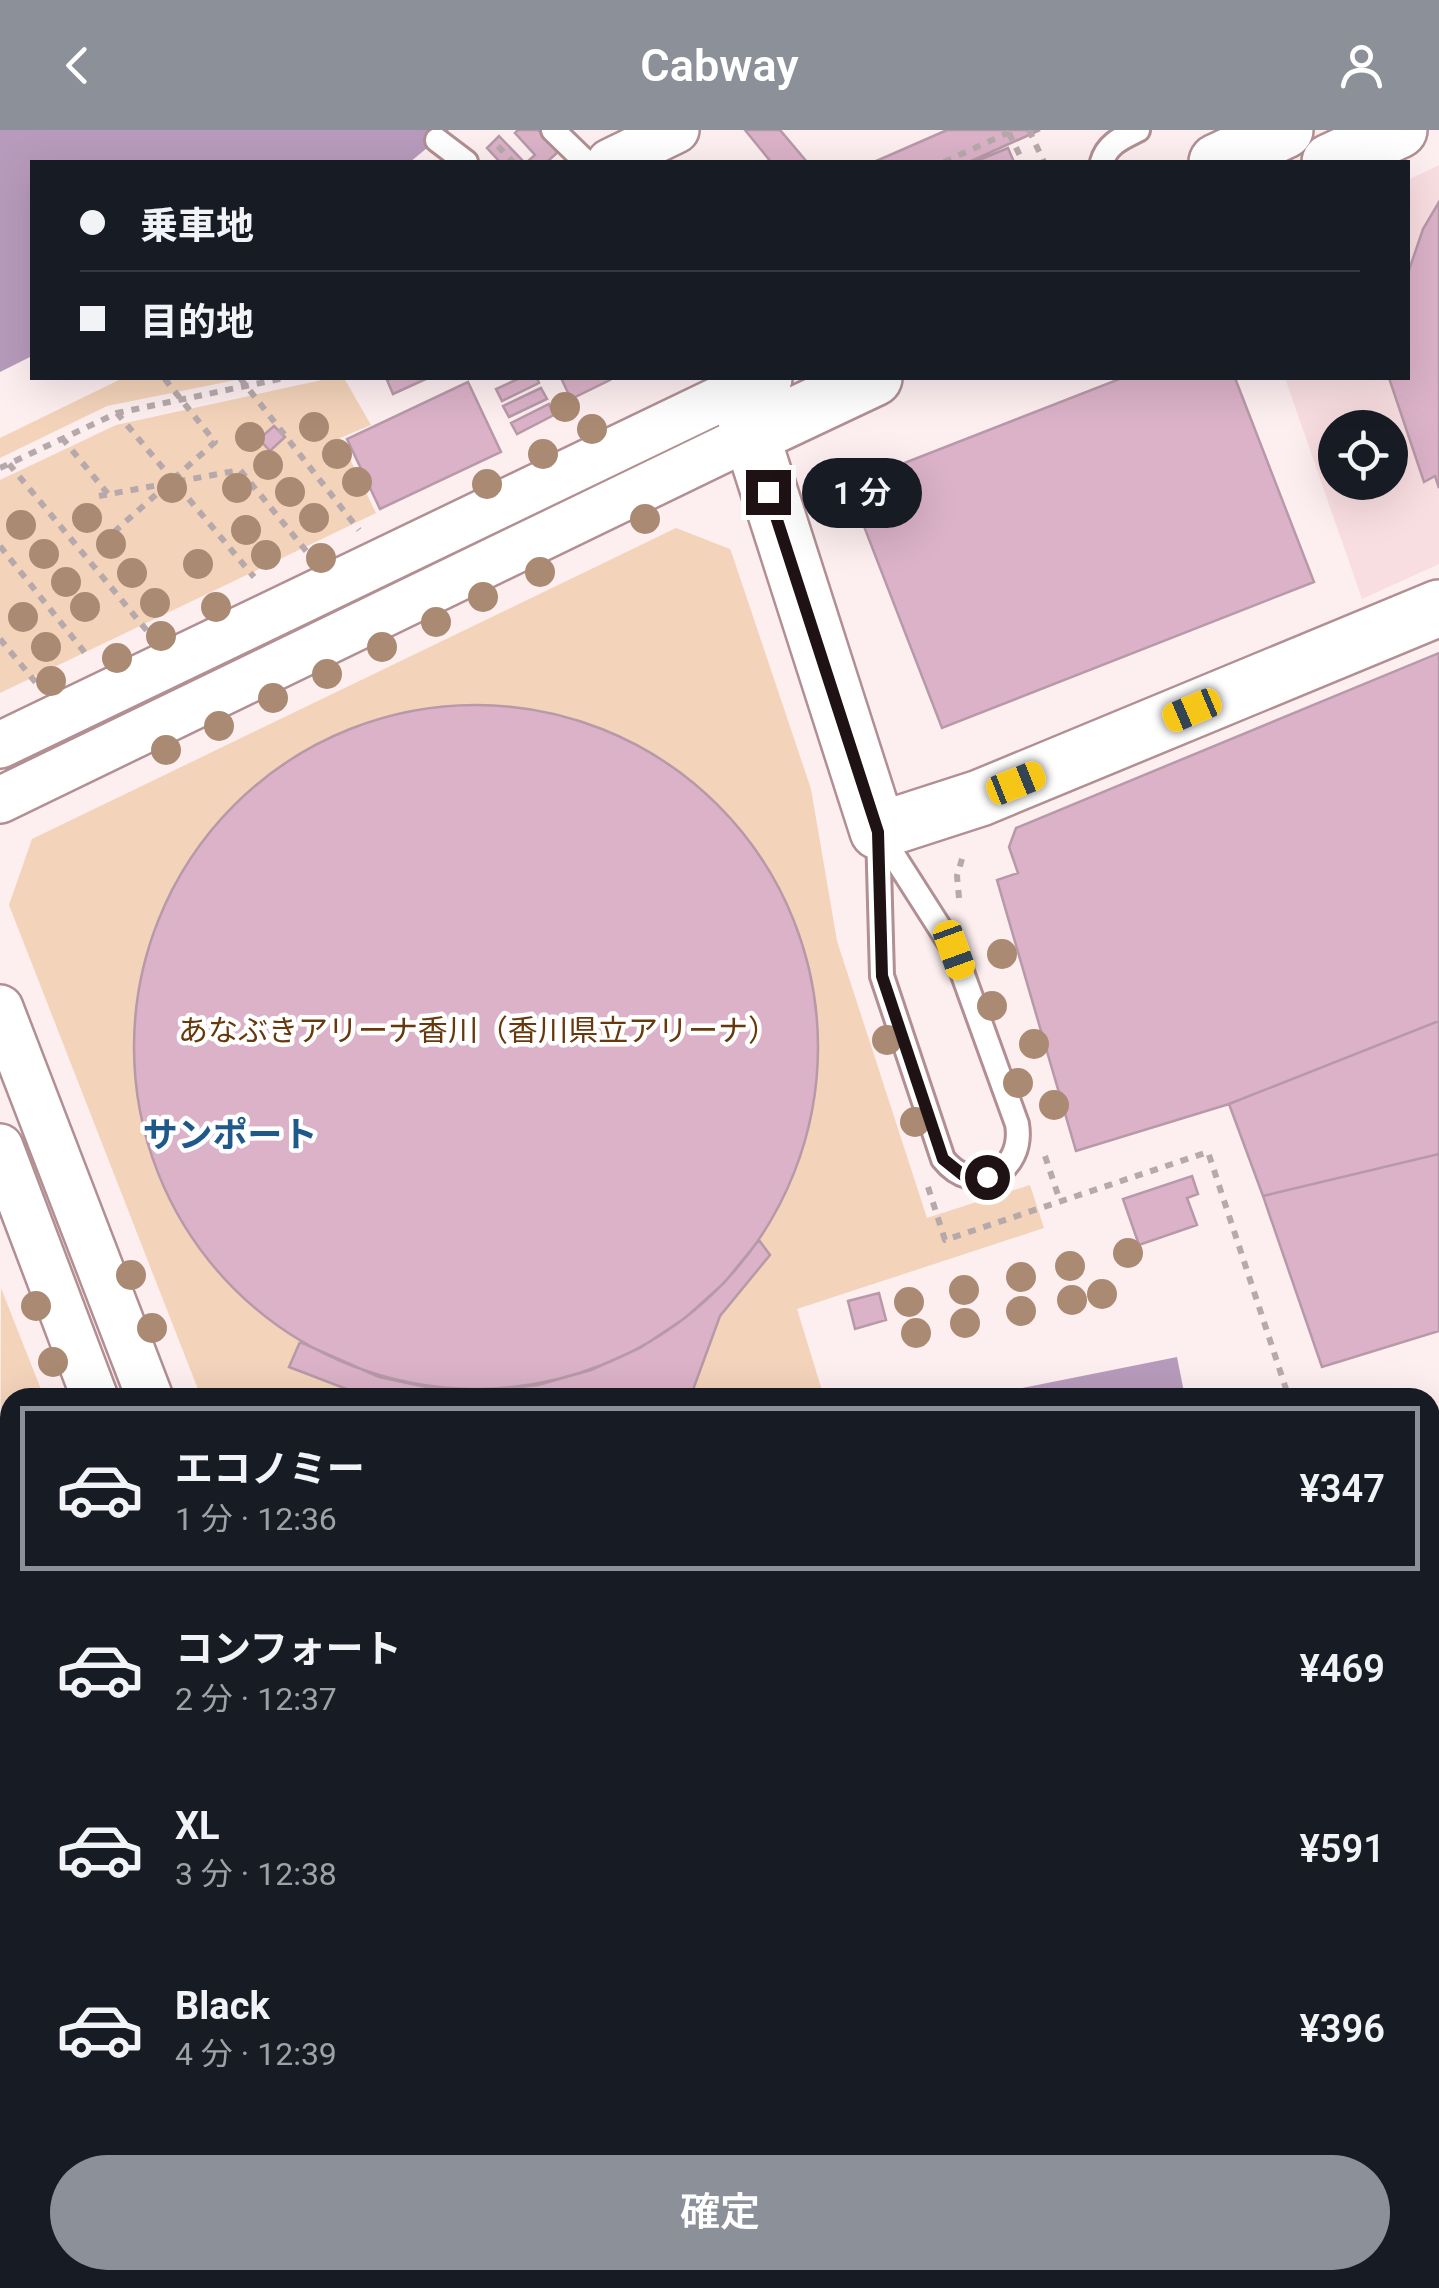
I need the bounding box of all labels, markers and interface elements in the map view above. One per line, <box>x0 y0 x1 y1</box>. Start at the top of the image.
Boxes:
icon: back <box>50 38 105 93</box>
icon: person <box>1334 38 1389 93</box>
text: Cabway <box>640 39 799 92</box>
text: 乗車地 <box>140 204 254 248</box>
text: 目的地 <box>140 300 254 344</box>
map controls <box>1318 410 1408 500</box>
button: locate <box>1318 410 1408 500</box>
callout: 1 分 <box>803 457 923 527</box>
route end <box>746 470 791 515</box>
text: 1 分 <box>833 474 891 512</box>
car <box>1159 684 1225 736</box>
car <box>983 758 1049 808</box>
car <box>930 917 978 983</box>
park label: あなぶきアリーナ香川（香川県立アリーナ） <box>178 1013 778 1048</box>
district label: サンポート <box>142 1115 318 1156</box>
route start <box>965 1155 1010 1200</box>
icon: car <box>55 1444 145 1534</box>
text: エコノミー <box>175 1447 365 1491</box>
text: ¥347 <box>1300 1467 1385 1511</box>
text: 1 分 · 12:36 <box>175 1500 337 1538</box>
icon: car <box>55 1624 145 1714</box>
text: コンフォート <box>175 1627 402 1671</box>
text: ¥469 <box>1300 1647 1385 1691</box>
text: 2 分 · 12:37 <box>175 1680 337 1718</box>
icon: car <box>55 1804 145 1894</box>
text: XL <box>175 1804 220 1848</box>
text: ¥591 <box>1300 1827 1385 1871</box>
text: 3 分 · 12:38 <box>175 1855 337 1893</box>
icon: car <box>55 1984 145 2074</box>
text: Black <box>175 1984 270 2028</box>
text: ¥396 <box>1300 2007 1385 2051</box>
text: 4 分 · 12:39 <box>175 2035 337 2073</box>
button: 確定 <box>50 2155 1390 2270</box>

